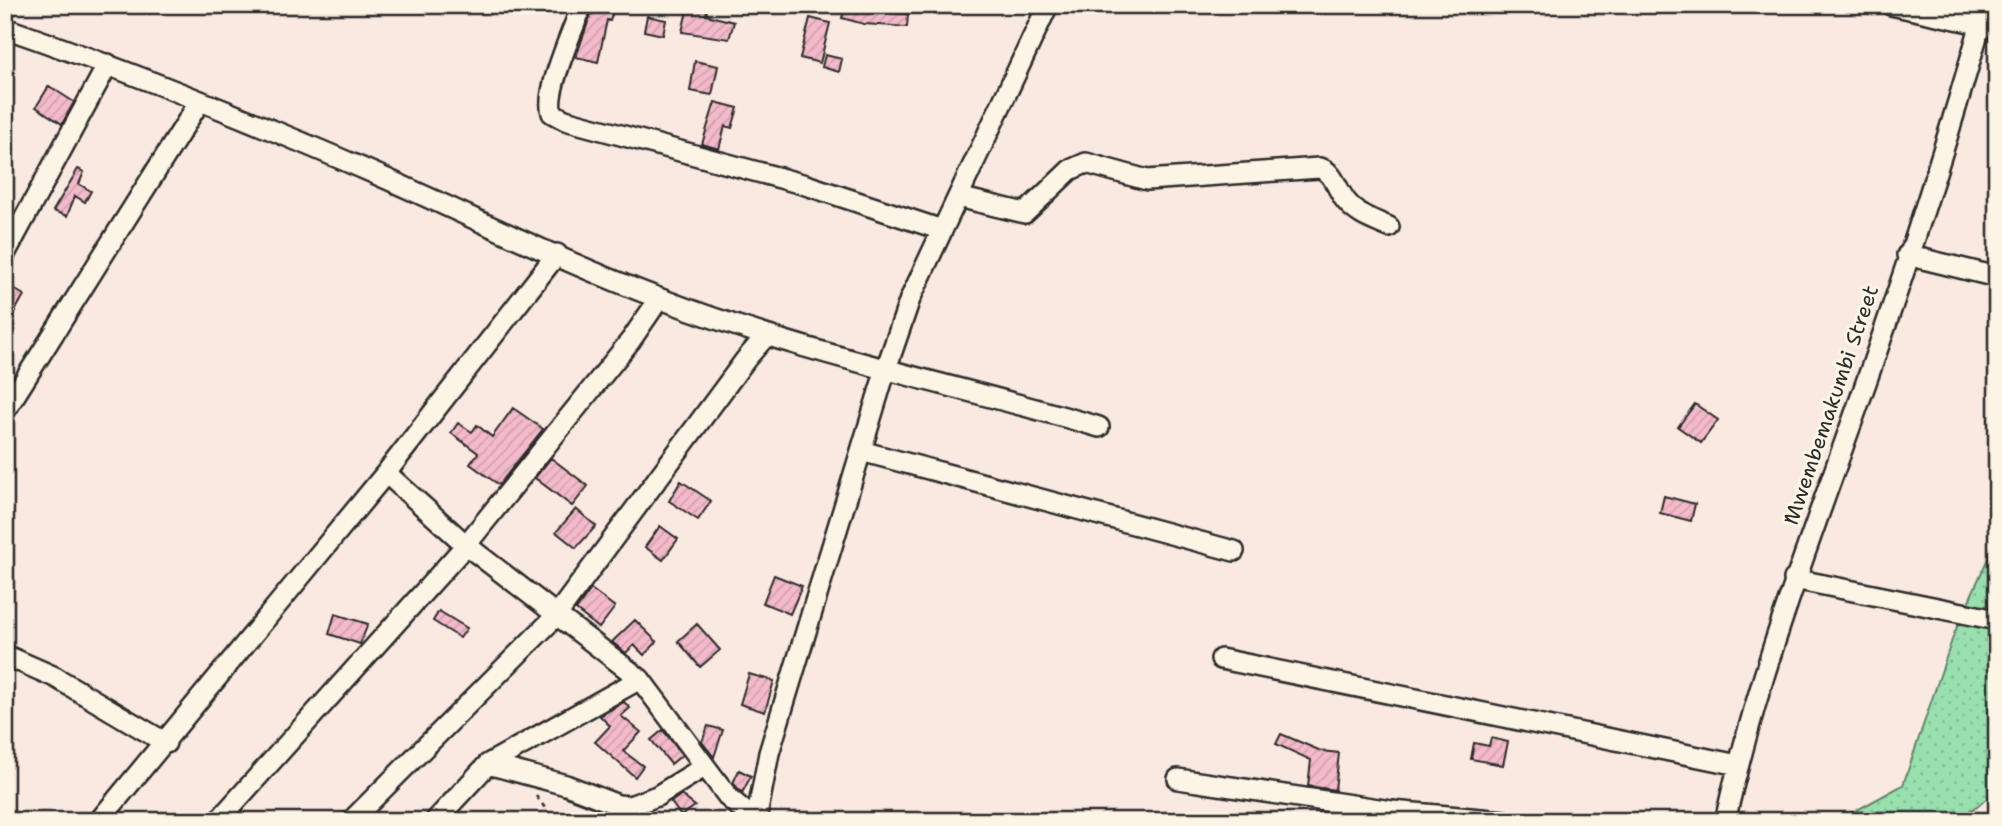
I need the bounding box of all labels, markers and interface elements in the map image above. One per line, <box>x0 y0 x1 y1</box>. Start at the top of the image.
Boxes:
street label: Mwembemakumbi Street <box>1777 282 1885 528</box>

